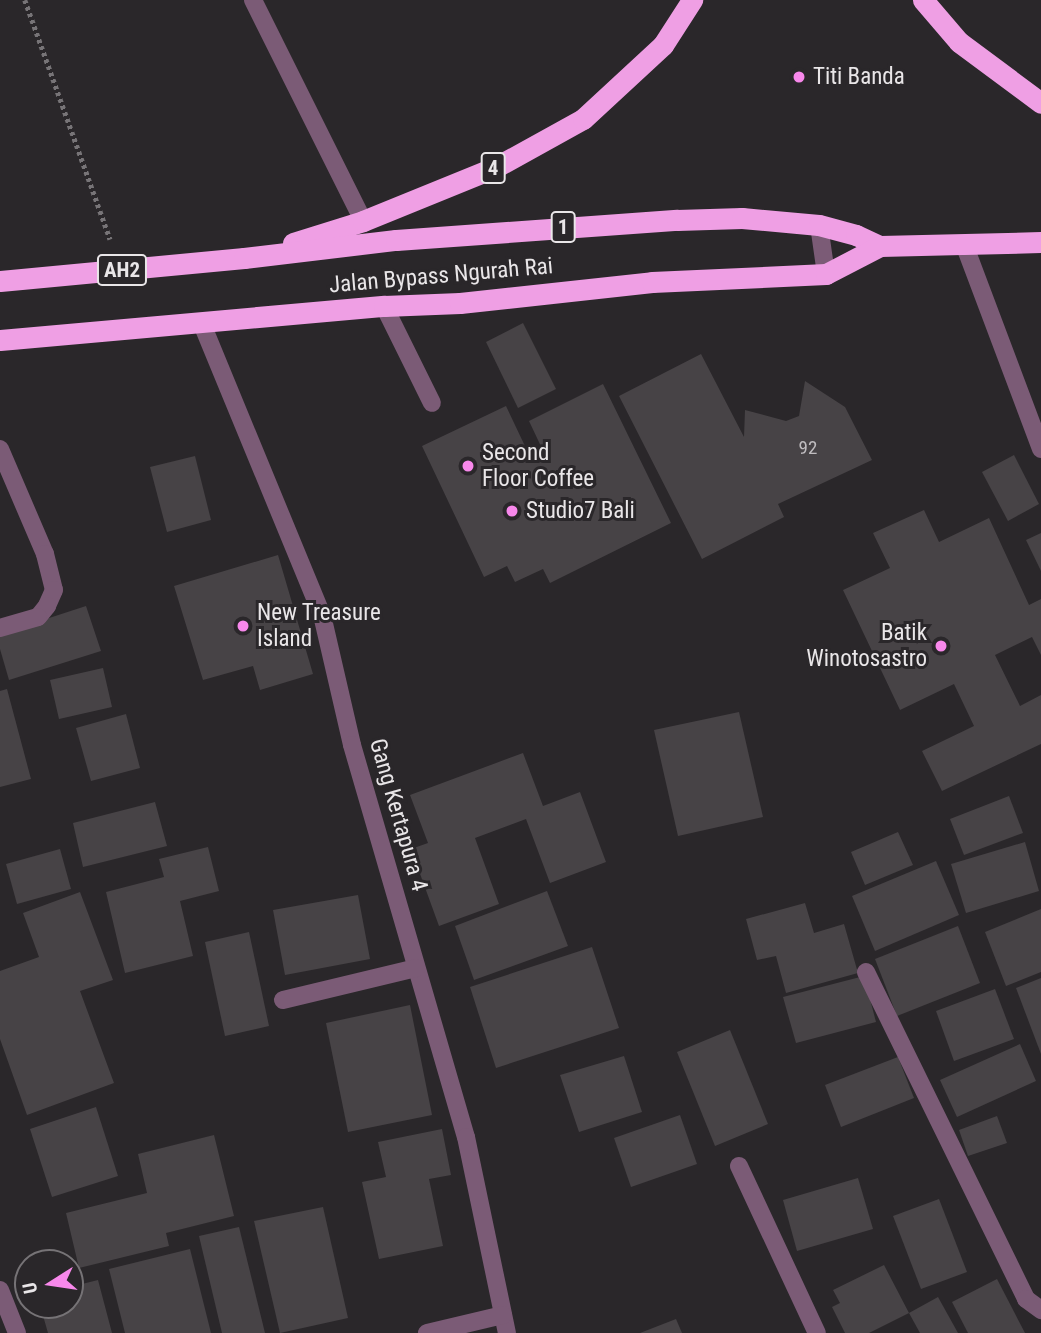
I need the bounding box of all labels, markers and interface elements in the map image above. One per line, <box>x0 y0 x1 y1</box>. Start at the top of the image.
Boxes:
place label: Titi Banda <box>813 63 905 91</box>
marker: Titi Banda <box>791 69 807 85</box>
road number: 4 <box>479 150 507 186</box>
road number: 1 <box>549 210 577 244</box>
road number: AH2 <box>96 252 148 288</box>
street label: Jalan Bypass Ngurah Rai <box>328 252 554 300</box>
house number: 92 <box>799 437 817 459</box>
place label: Second Floor Coffee <box>482 439 594 493</box>
marker: Second Floor Coffee <box>460 458 476 474</box>
place label: Studio7 Bali <box>526 497 635 525</box>
marker: Studio7 Bali <box>504 503 520 519</box>
place label: New Treasure Island <box>257 599 381 653</box>
marker: New Treasure Island <box>235 618 251 634</box>
place label: Batik Winotosastro <box>806 619 927 673</box>
marker: Batik Winotosastro <box>933 638 949 654</box>
street label: Gang Kertapura 4 <box>363 736 433 894</box>
north arrow <box>14 1249 84 1319</box>
text: U <box>18 1280 42 1296</box>

